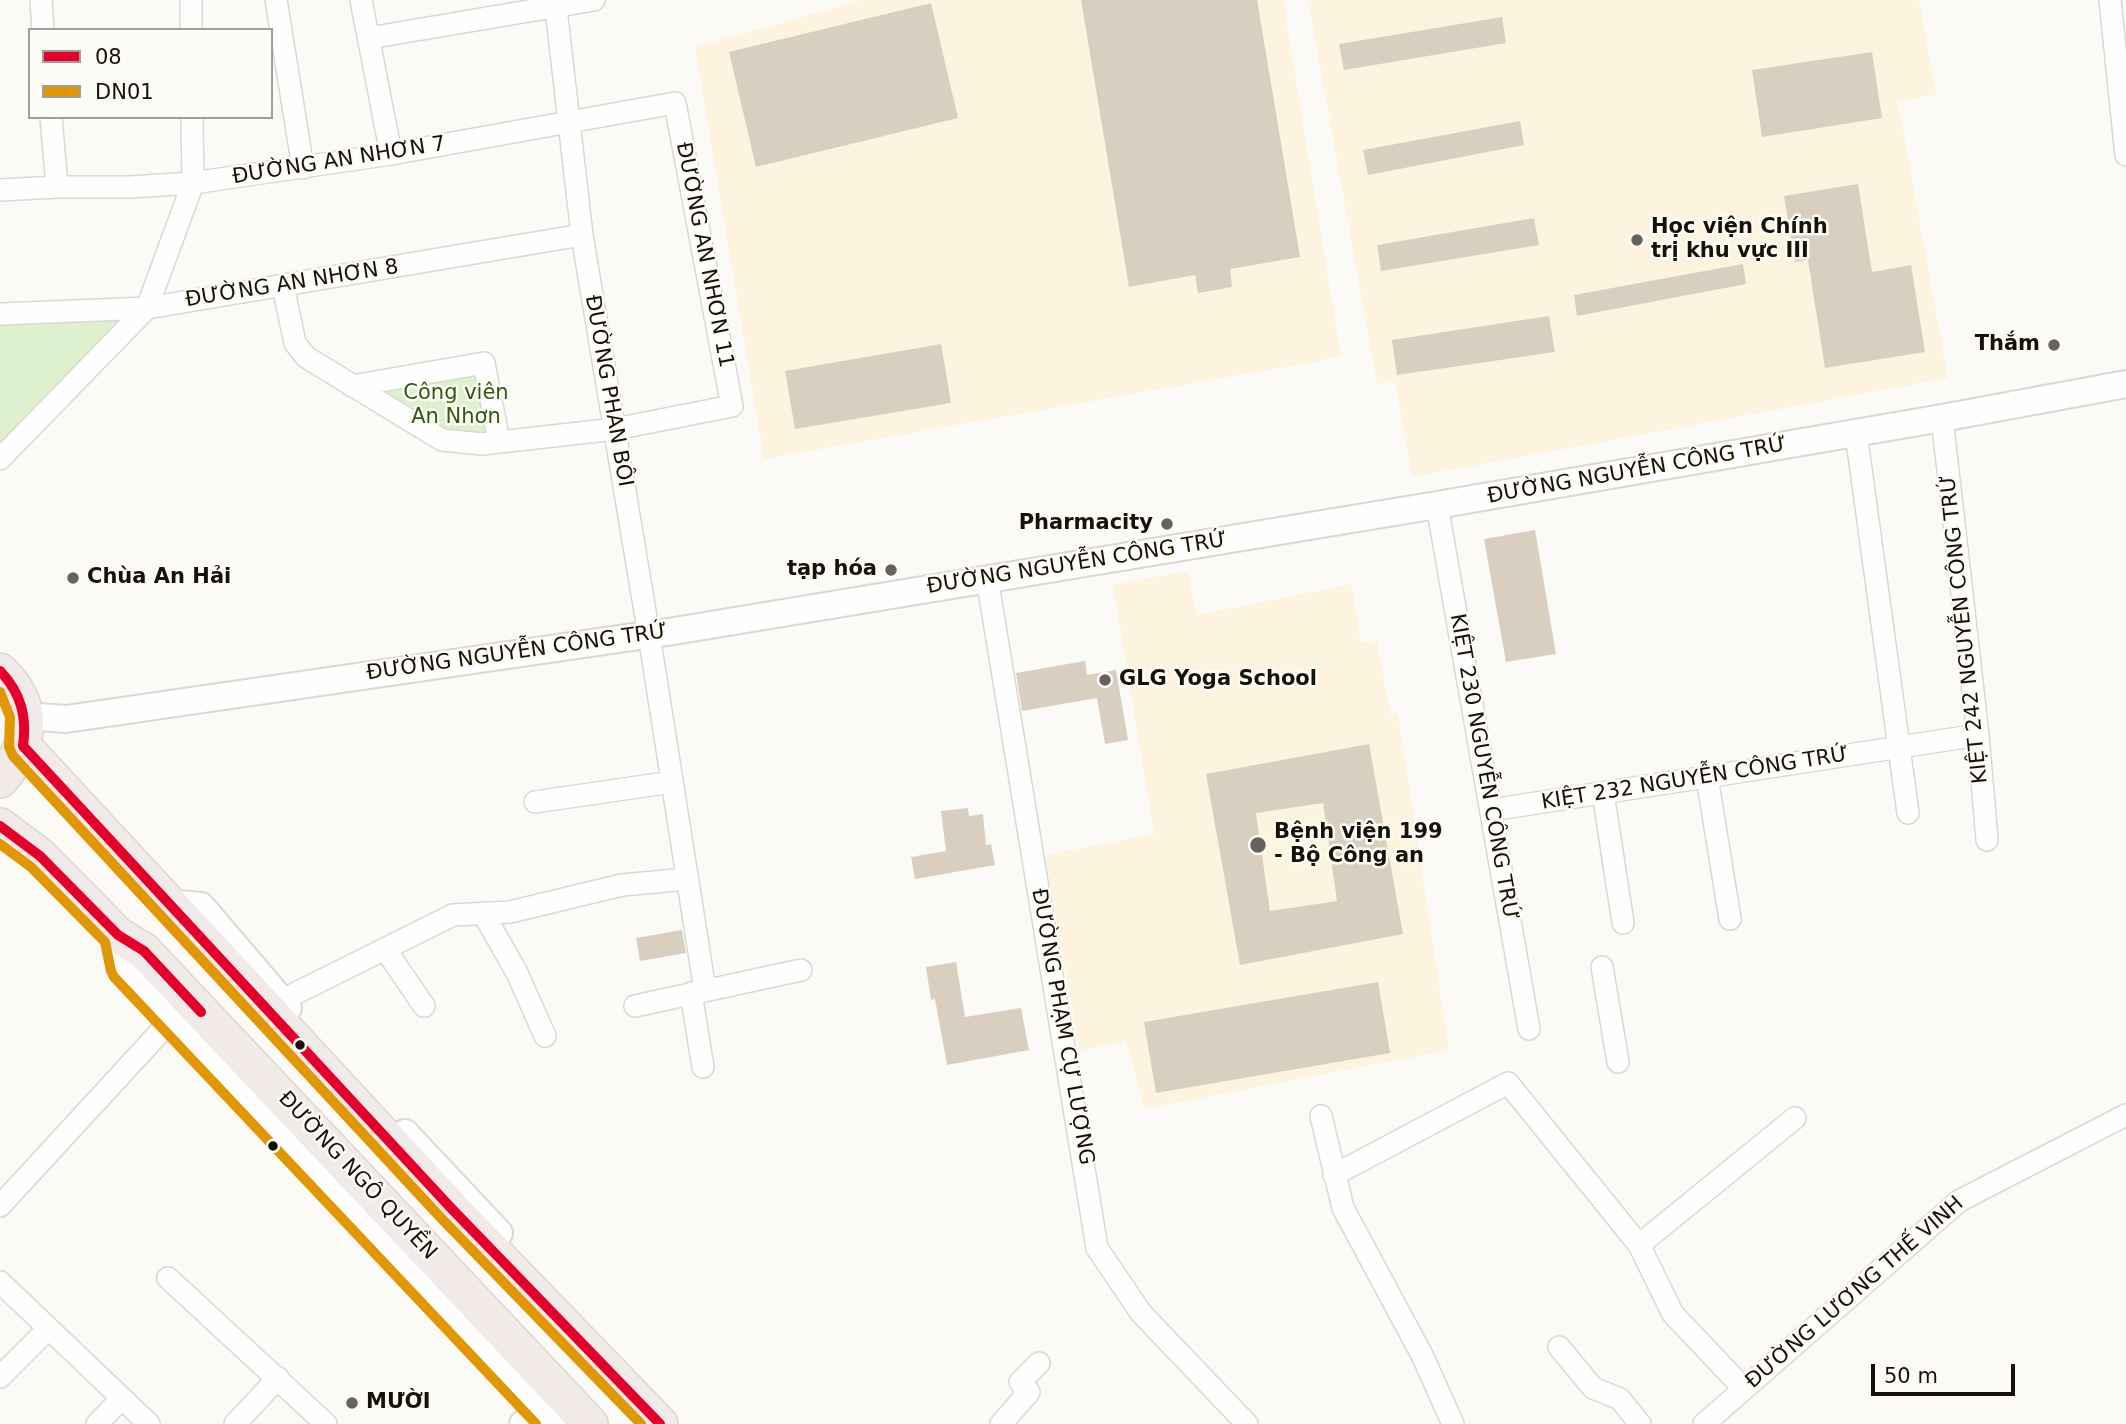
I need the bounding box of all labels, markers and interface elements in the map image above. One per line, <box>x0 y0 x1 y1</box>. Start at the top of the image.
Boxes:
legend <box>28 28 273 119</box>
text: 08 <box>95 45 122 69</box>
text: DN01 <box>95 80 154 104</box>
street label: ĐƯỜNG AN NHƠN 7 <box>231 132 447 190</box>
street label: ĐƯỜNG AN NHƠN 11 <box>670 140 738 370</box>
place label: Học viện Chính trị khu vực III <box>1651 215 1828 265</box>
marker: Học viện Chính trị khu vực III <box>1629 232 1645 248</box>
street label: ĐƯỜNG AN NHƠN 8 <box>184 255 400 313</box>
street label: ĐƯỜNG PHAN BÔI <box>579 293 637 489</box>
place label: Thắm <box>1975 332 2040 358</box>
marker: Thắm <box>2046 337 2062 353</box>
park label: Công viên An Nhơn <box>403 381 509 431</box>
street label: ĐƯỜNG NGUYỄN CÔNG TRỨ <box>1485 432 1789 510</box>
street label: KIỆT 242 NGUYỄN CÔNG TRỨ <box>1936 473 1994 785</box>
place label: Pharmacity <box>1019 511 1153 537</box>
marker: Pharmacity <box>1159 516 1175 532</box>
street label: ĐƯỜNG NGUYỄN CÔNG TRỨ <box>925 528 1229 600</box>
place label: tạp hóa <box>787 557 877 583</box>
marker: tạp hóa <box>883 562 899 578</box>
place label: Chùa An Hải <box>87 565 231 591</box>
marker: Chùa An Hải <box>65 570 81 586</box>
street label: KIỆT 230 NGUYỄN CÔNG TRỨ <box>1444 612 1522 922</box>
street label: ĐƯỜNG NGUYỄN CÔNG TRỨ <box>365 619 669 687</box>
place label: GLG Yoga School <box>1119 667 1317 693</box>
marker: GLG Yoga School <box>1097 672 1113 688</box>
street label: KIỆT 232 NGUYỄN CÔNG TRỨ <box>1540 742 1850 816</box>
place label: Bệnh viện 199 - Bộ Công an <box>1274 820 1443 870</box>
marker: Bệnh viện 199 - Bộ Công an <box>1248 835 1268 855</box>
street label: ĐƯỜNG PHẠM CỰ LƯỢNG <box>1025 887 1099 1167</box>
unlabelled marker <box>293 1038 307 1052</box>
street label: ĐƯỜNG NGÔ QUYỀN <box>272 1087 442 1265</box>
unlabelled marker <box>266 1139 280 1153</box>
street label: ĐƯỜNG LƯƠNG THẾ VINH <box>1741 1192 1969 1394</box>
scale bar <box>1874 1350 2018 1394</box>
text: 50 m <box>1884 1364 1938 1388</box>
place label: MƯỜI <box>366 1390 431 1416</box>
marker: MƯỜI <box>344 1395 360 1411</box>

